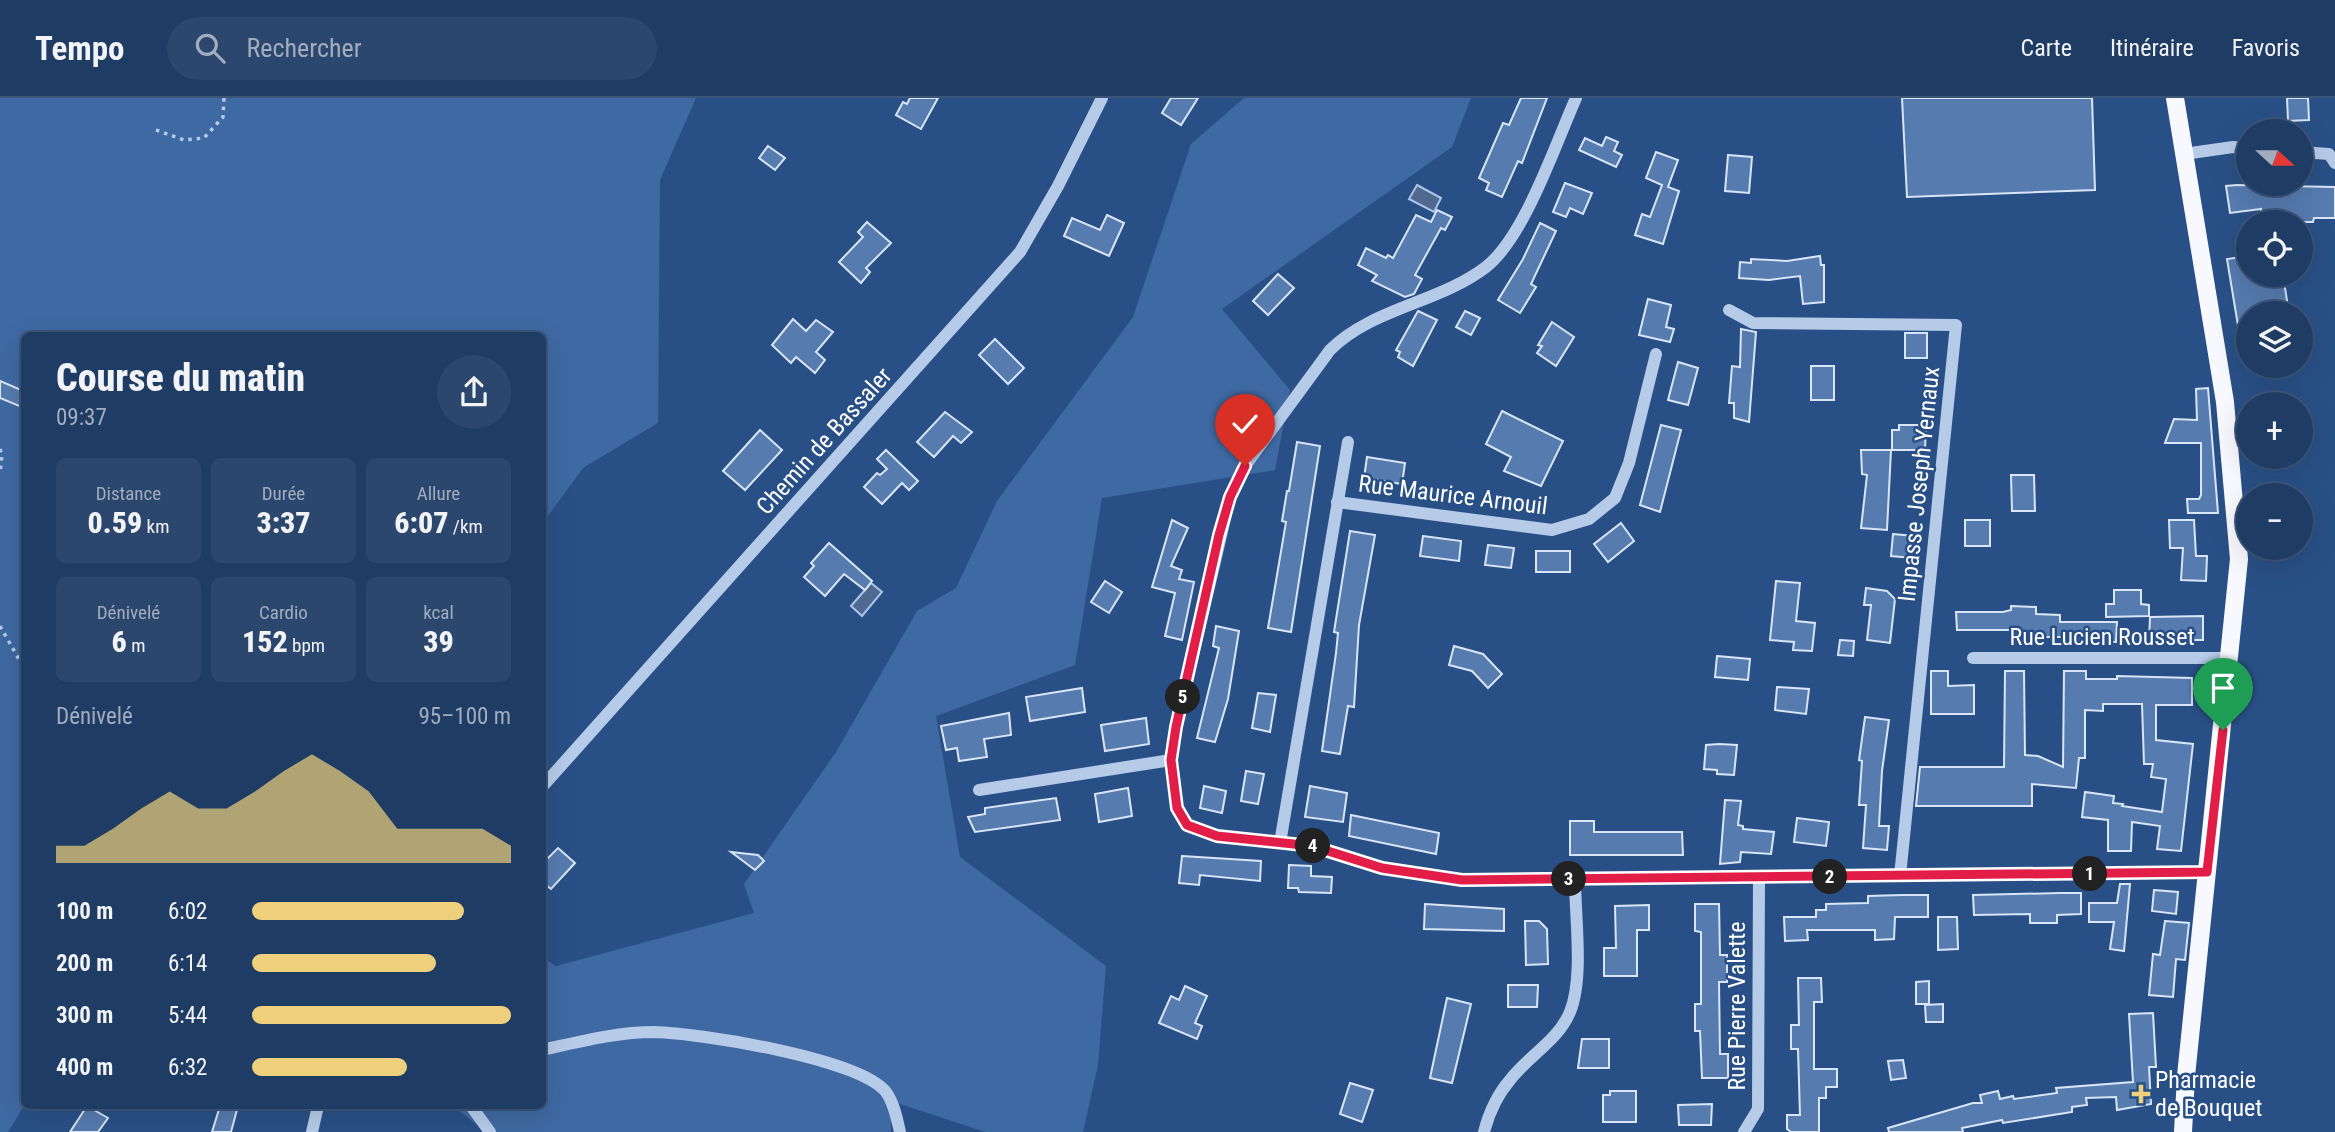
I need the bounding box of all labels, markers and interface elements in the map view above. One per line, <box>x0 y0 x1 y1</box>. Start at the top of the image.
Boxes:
search box <box>167 17 657 80</box>
text: Tempo <box>35 29 125 68</box>
icon: search <box>191 29 229 67</box>
text: Rechercher <box>247 33 362 63</box>
text: Carte <box>2021 34 2072 62</box>
text: Itinéraire <box>2110 34 2194 62</box>
text: Favoris <box>2232 34 2300 62</box>
north arrow <box>2236 119 2314 196</box>
map controls <box>2236 119 2313 560</box>
button: locate <box>2236 210 2313 287</box>
button: layers <box>2236 301 2313 378</box>
button: share <box>437 355 511 429</box>
text: Course du matin <box>56 356 305 400</box>
street label: Chemin de Bassaler <box>751 362 897 520</box>
street label: Impasse Joseph Yernaux <box>1893 365 1945 603</box>
button: + <box>2236 392 2313 469</box>
pin <box>1215 394 1275 466</box>
text: 09:37 <box>56 404 107 431</box>
icon: check <box>1226 405 1264 443</box>
street label: Rue Maurice Arnouil <box>1357 470 1549 520</box>
text: Distance <box>96 482 161 505</box>
text: Durée <box>262 482 305 505</box>
text: Allure <box>417 482 460 505</box>
button: − <box>2236 483 2313 560</box>
text: 0.59 <box>88 505 142 540</box>
text: 3:37 <box>256 505 311 540</box>
text: 6:07 <box>394 505 448 540</box>
text: km <box>142 515 169 538</box>
text: /km <box>448 515 483 538</box>
text: Dénivelé <box>97 601 160 624</box>
text: Cardio <box>259 601 308 624</box>
text: kcal <box>423 601 454 624</box>
street label: Rue Lucien Rousset <box>2009 623 2195 651</box>
text: 6 <box>112 624 127 659</box>
text: 152 <box>242 624 288 659</box>
text: 39 <box>423 624 454 659</box>
text: m <box>127 634 145 657</box>
text: bpm <box>288 634 325 657</box>
pin <box>2193 658 2253 730</box>
icon: arrive <box>2204 669 2242 707</box>
pin: 5 <box>1166 680 1200 714</box>
text: 5 <box>1178 685 1187 708</box>
text: Dénivelé <box>56 703 133 730</box>
text: 95–100 m <box>418 703 511 730</box>
pin: 4 <box>1296 828 1330 864</box>
text: 4 <box>1308 834 1317 857</box>
pin: 1 <box>2072 856 2108 892</box>
pin: 2 <box>1812 860 1848 894</box>
pin: 3 <box>1552 862 1586 896</box>
text: 1 <box>2085 862 2094 885</box>
text: 2 <box>1825 865 1834 888</box>
text: 3 <box>1564 867 1573 890</box>
text: 100 m <box>56 898 113 925</box>
text: 6:02 <box>168 898 207 925</box>
street label: Rue Pierre Valette <box>1723 922 1751 1090</box>
text: 200 m <box>56 950 113 977</box>
text: 6:14 <box>168 950 207 977</box>
text: 300 m <box>56 1002 113 1029</box>
text: 5:44 <box>168 1002 207 1029</box>
text: 400 m <box>56 1054 113 1081</box>
text: 6:32 <box>168 1054 207 1081</box>
place label: Pharmacie de Bouquet <box>2155 1066 2262 1122</box>
marker: Pharmacie de Bouquet <box>2133 1086 2149 1102</box>

